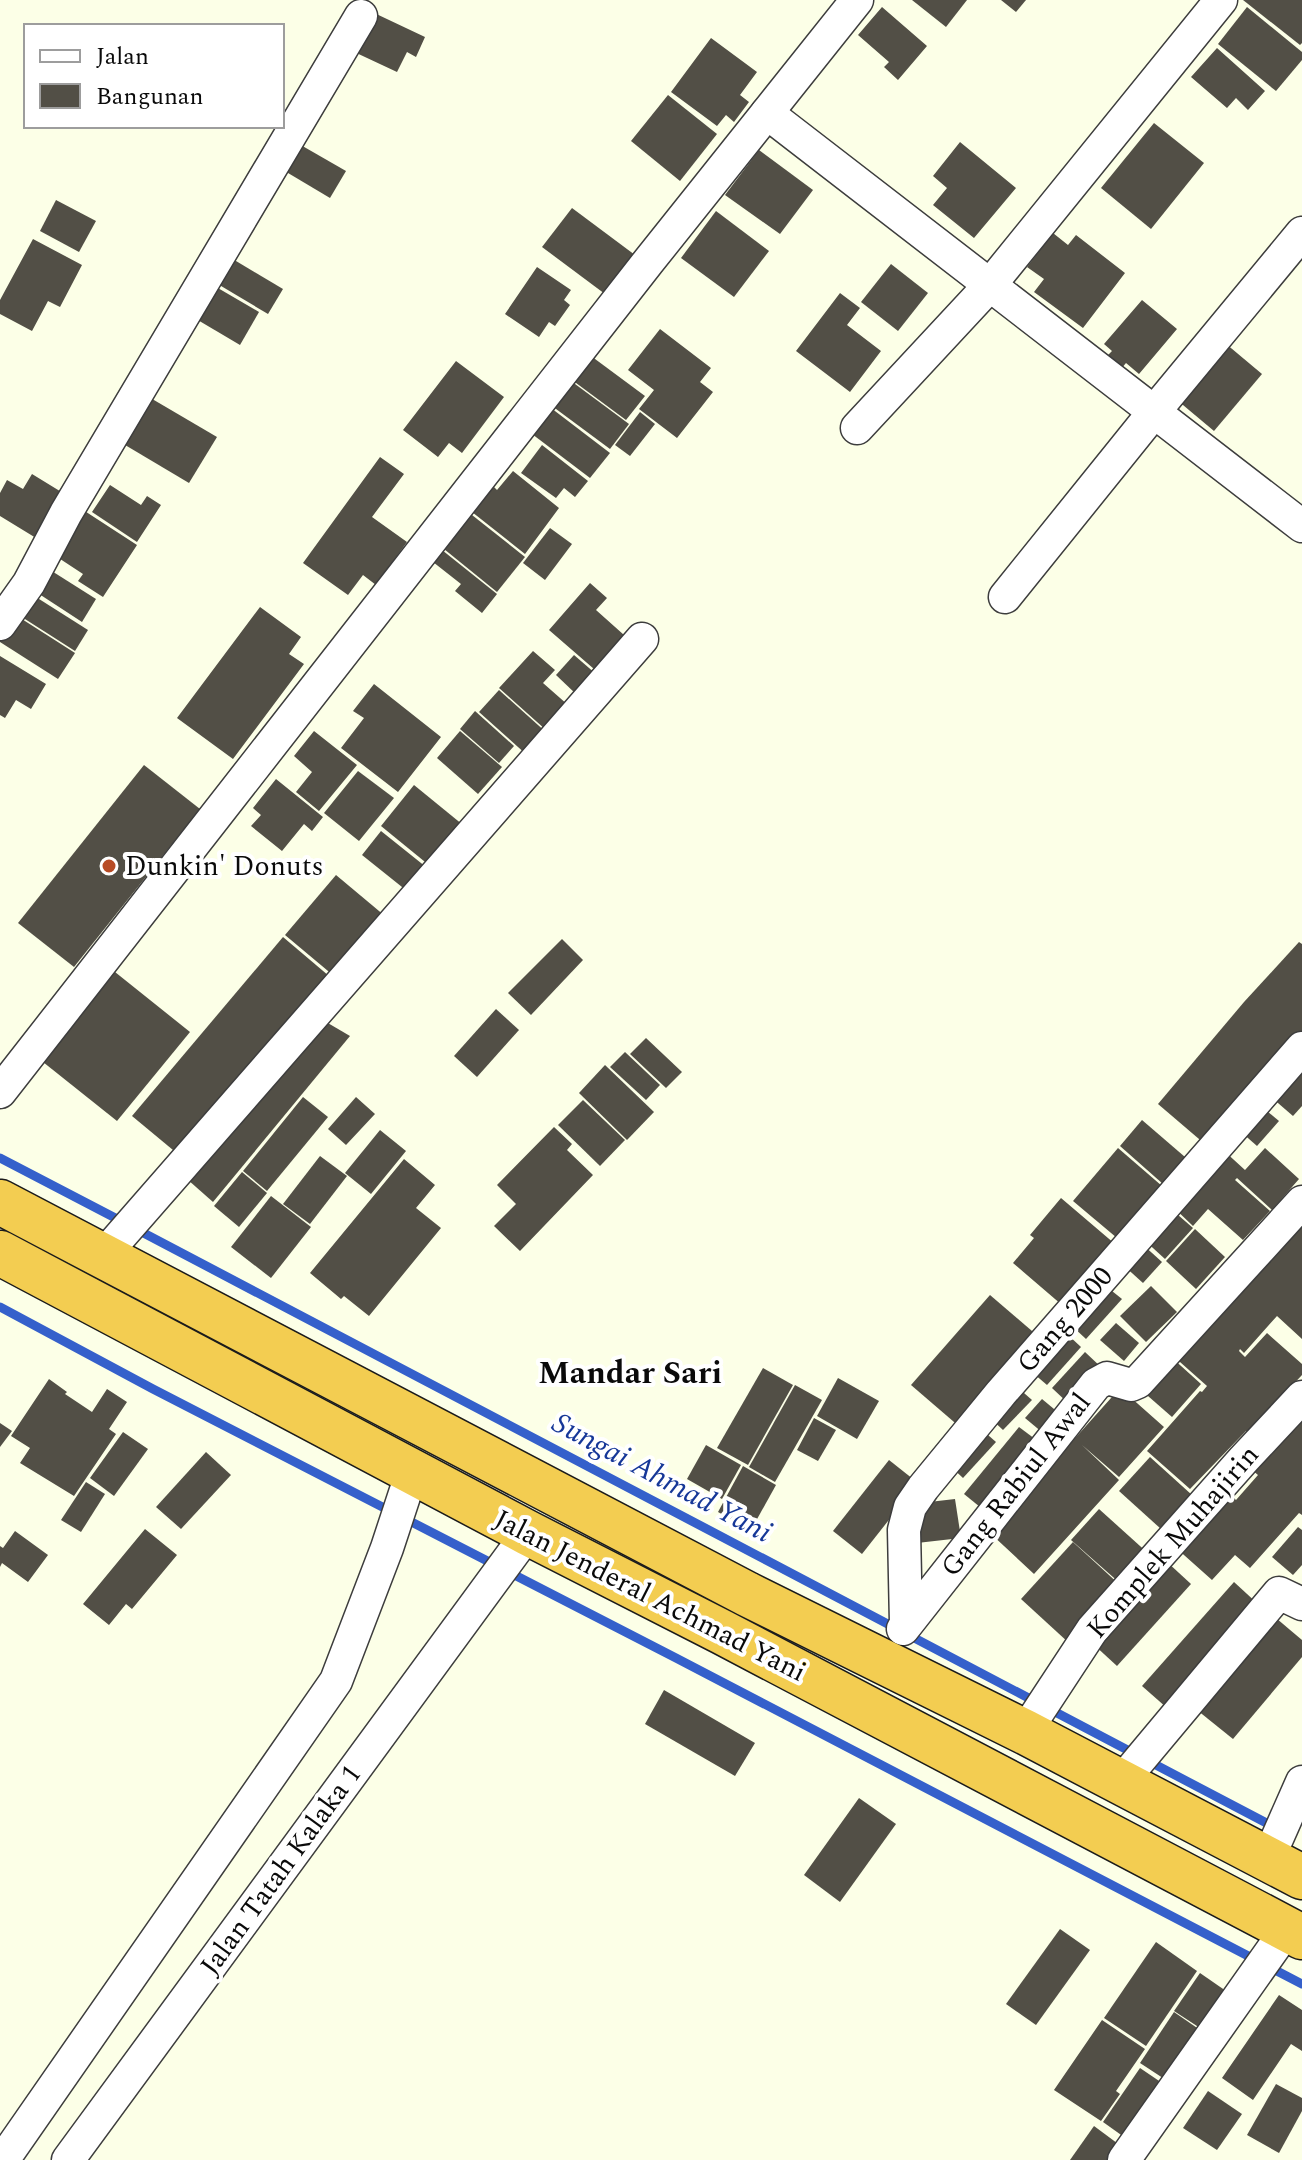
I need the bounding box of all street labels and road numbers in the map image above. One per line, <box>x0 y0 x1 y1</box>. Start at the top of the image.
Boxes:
street label: Gang 2000 <box>1006 1257 1124 1383</box>
street label: Gang Rabiul Awal <box>930 1383 1102 1587</box>
street label: Komplek Muhajirin <box>1076 1435 1270 1649</box>
street label: Jalan Jenderal Achmad Yani <box>486 1498 814 1694</box>
street label: Jalan Tatah Kalaka 1 <box>190 1755 372 1985</box>

